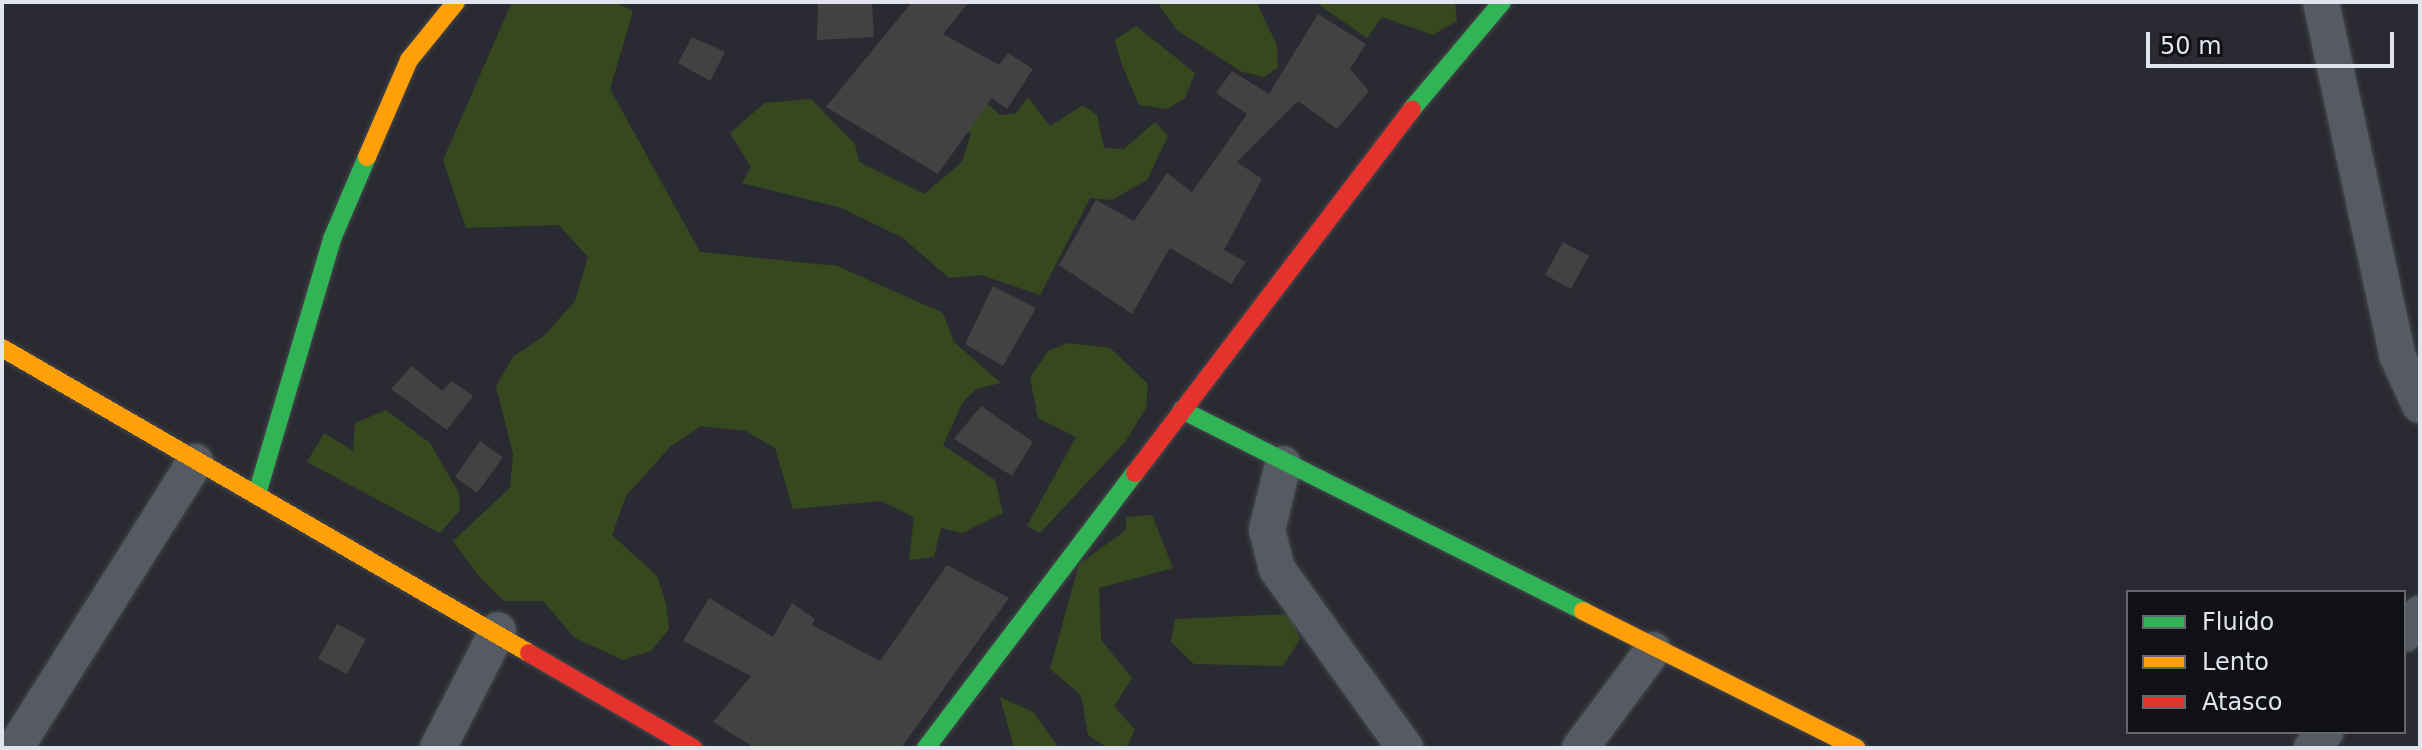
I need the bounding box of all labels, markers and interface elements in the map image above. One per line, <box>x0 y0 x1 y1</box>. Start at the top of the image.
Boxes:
scale bar <box>2150 16 2398 66</box>
text: 50 m <box>2160 32 2222 60</box>
legend <box>2126 590 2406 734</box>
text: Fluido <box>2202 608 2274 636</box>
text: Lento <box>2202 648 2269 676</box>
text: Atasco <box>2202 688 2283 716</box>

